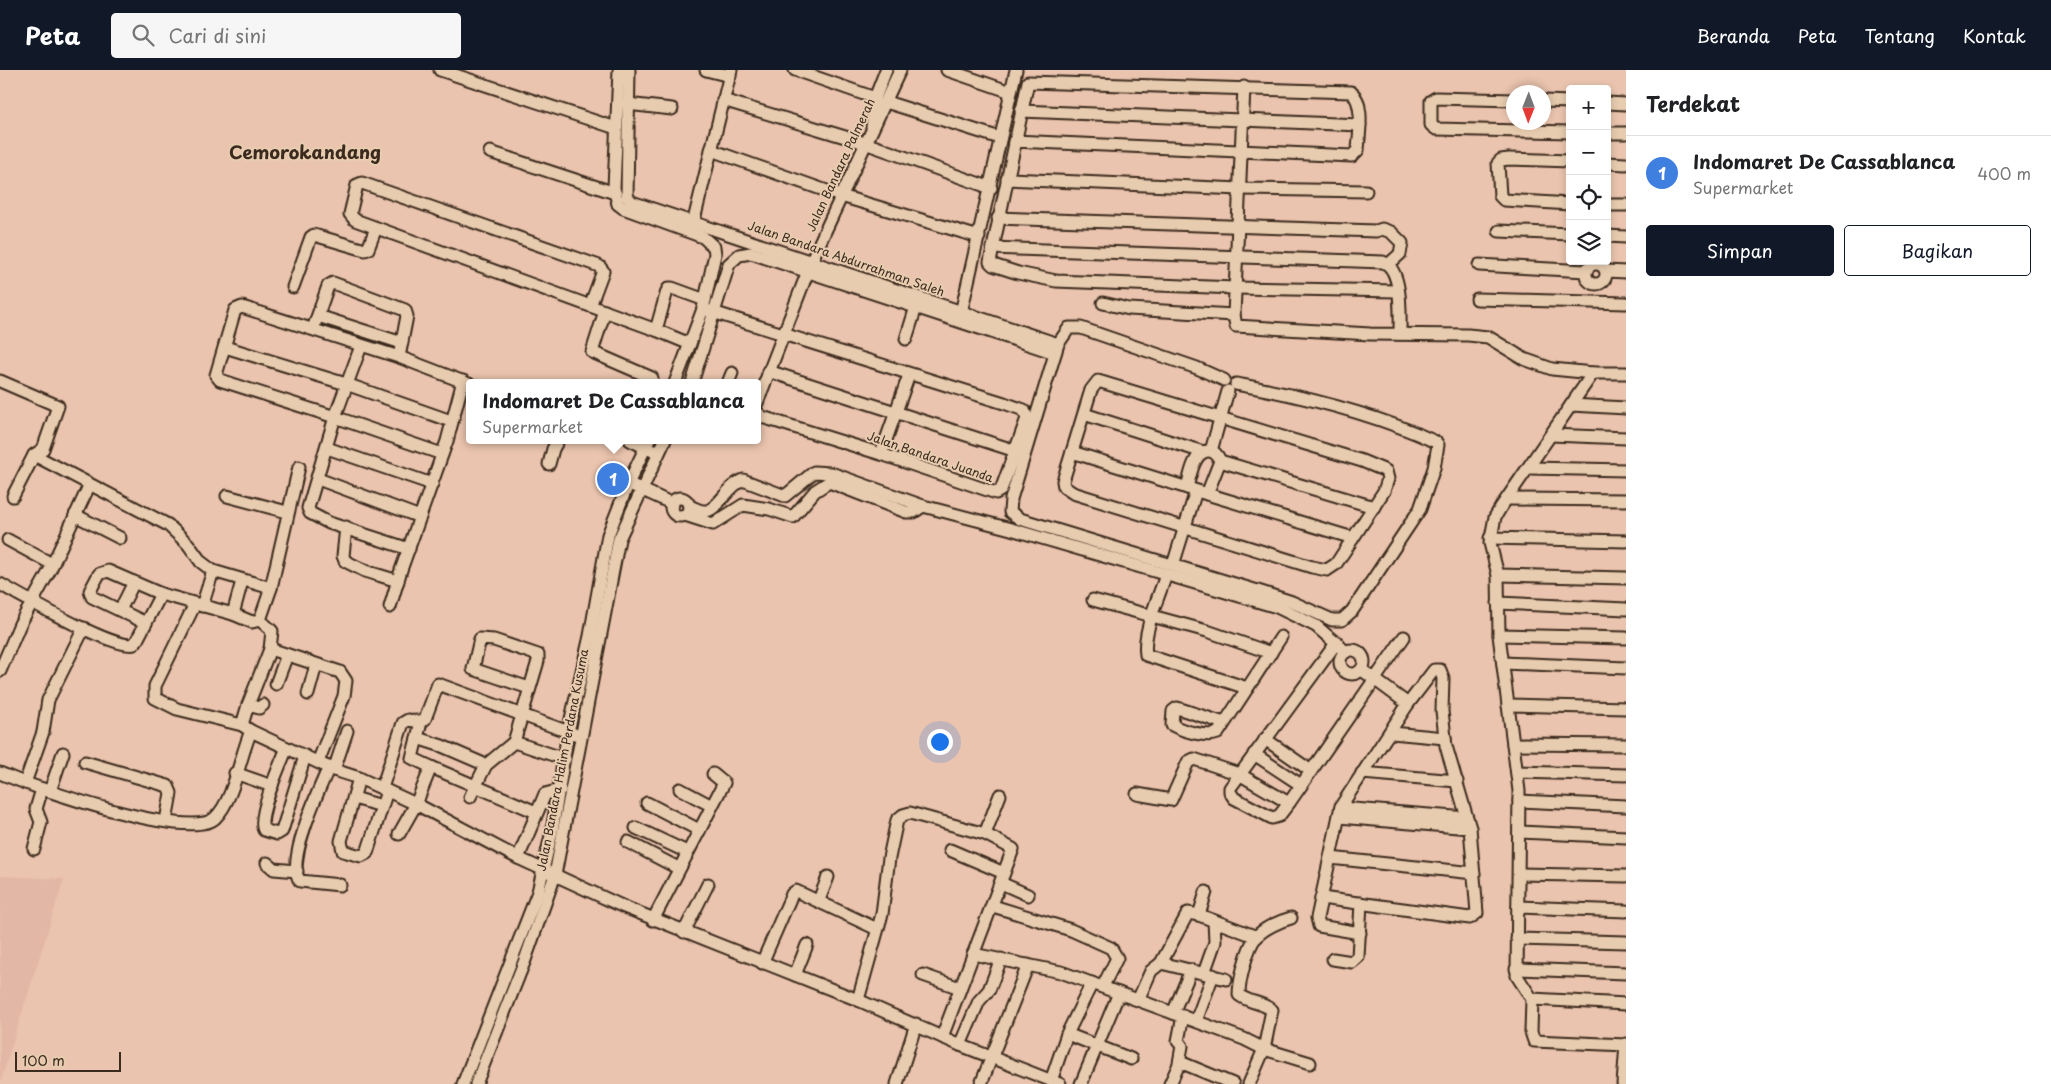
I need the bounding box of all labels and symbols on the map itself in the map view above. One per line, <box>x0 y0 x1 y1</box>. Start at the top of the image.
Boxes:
north arrow <box>1506 85 1551 130</box>
street label: Jalan Bandara Palmerah <box>801 95 879 234</box>
district label: Cemorokandang <box>229 138 381 165</box>
street label: Jalan Bandara Abdurrahman Saleh <box>745 216 947 300</box>
street label: Jalan Bandara Juanda <box>865 426 996 486</box>
pin: 1 <box>597 460 629 498</box>
street label: Jalan Bandara Halim Perdana Kusuma <box>532 647 593 872</box>
your location <box>927 729 953 755</box>
scale bar <box>15 1049 121 1072</box>

